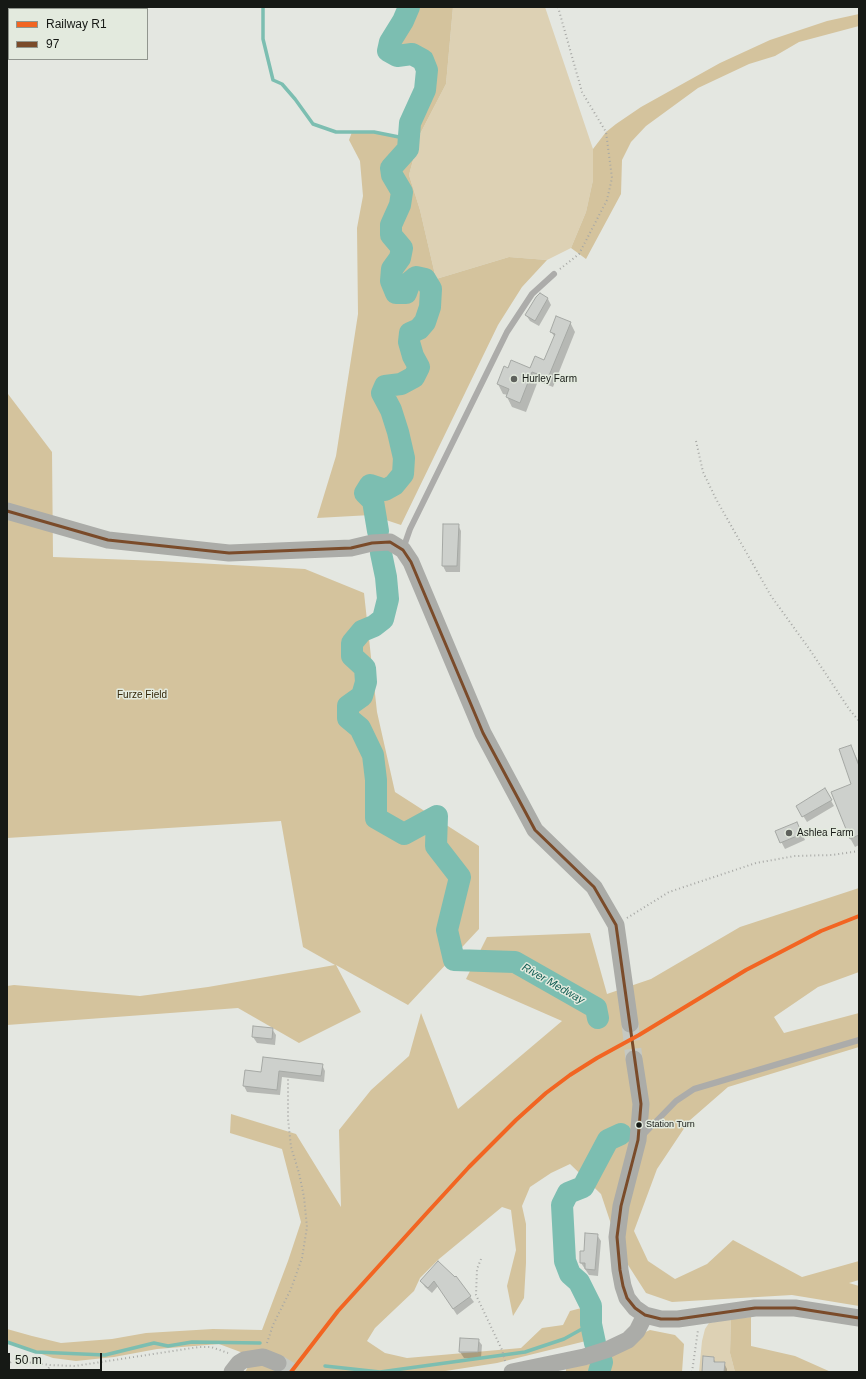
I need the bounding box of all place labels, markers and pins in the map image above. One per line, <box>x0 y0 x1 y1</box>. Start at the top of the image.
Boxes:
place label: Hurley Farm <box>522 373 577 385</box>
marker: Hurley Farm <box>509 374 519 384</box>
place label: Ashlea Farm <box>797 827 854 839</box>
marker: Ashlea Farm <box>784 828 794 838</box>
marker: Station Turn <box>634 1120 644 1130</box>
place label: Station Turn <box>646 1120 695 1130</box>

